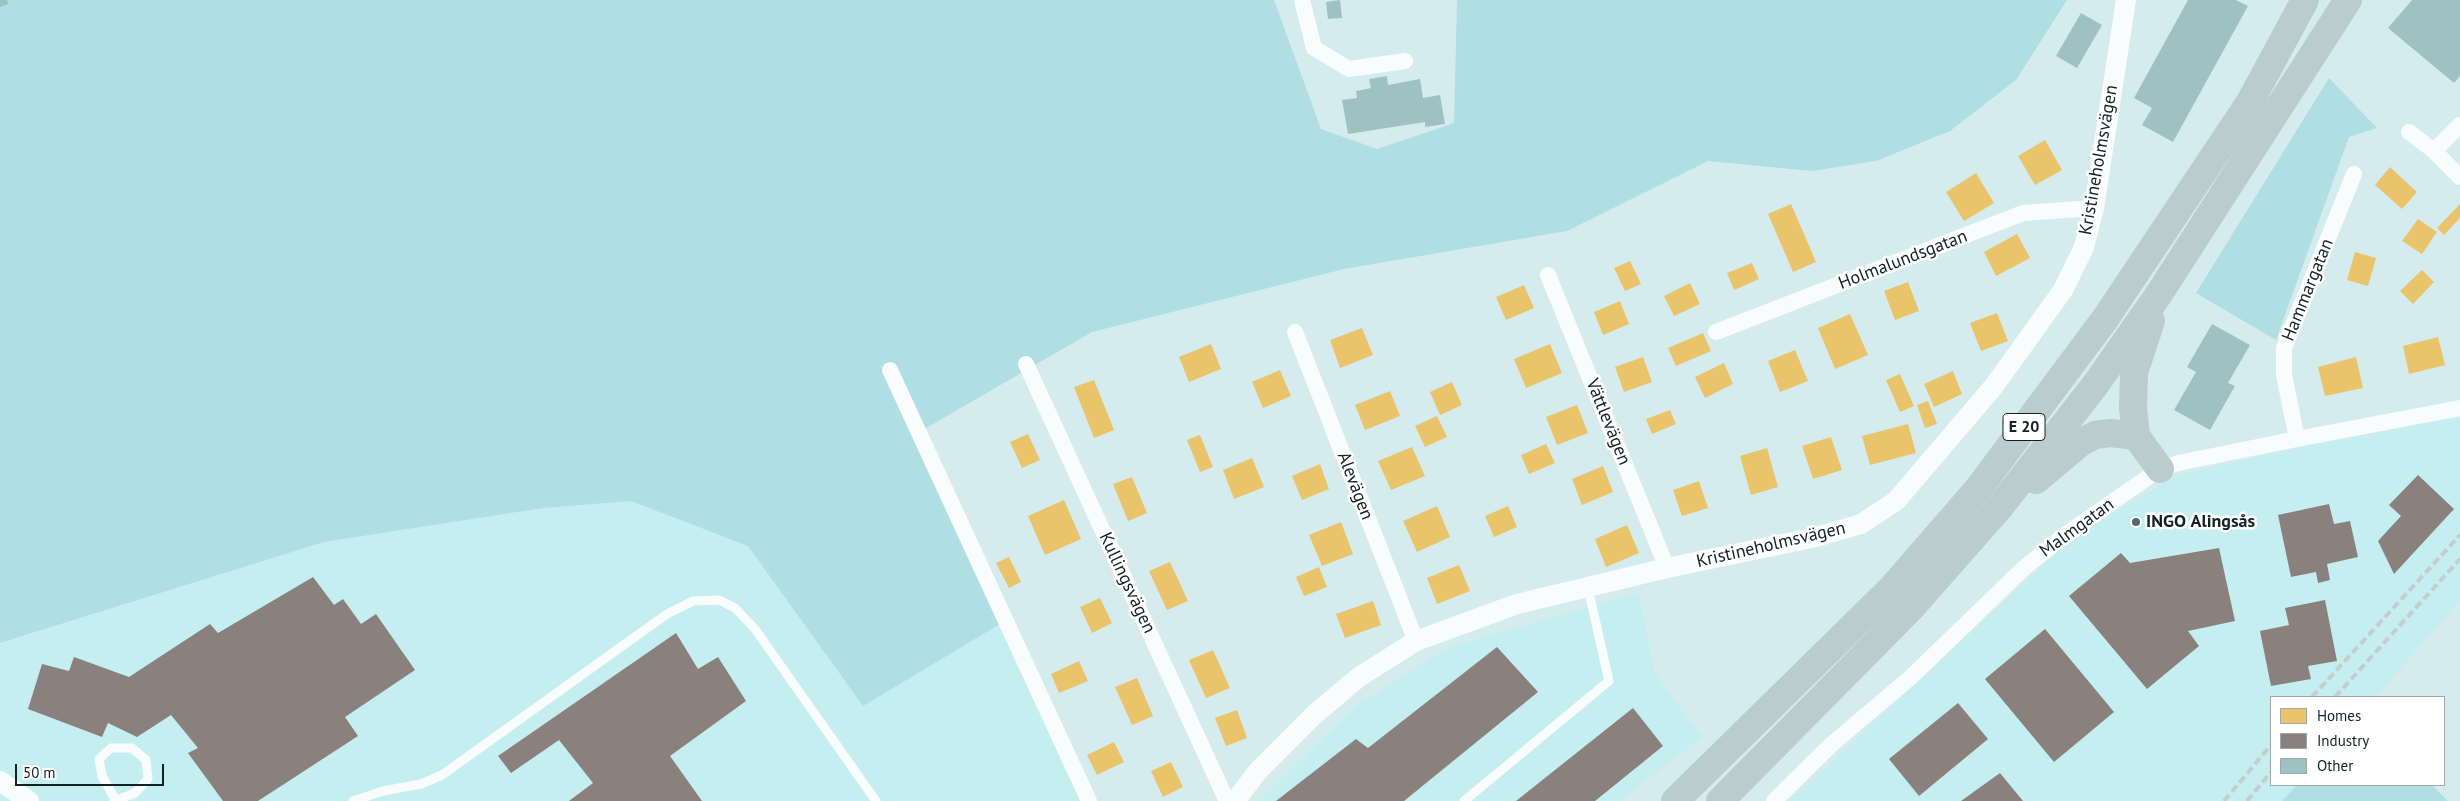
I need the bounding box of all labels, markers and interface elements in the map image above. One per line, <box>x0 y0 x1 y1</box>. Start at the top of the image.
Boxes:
street label: Kristineholmsvägen <box>2075 83 2123 237</box>
street label: Holmalundsgatan <box>1836 226 1970 294</box>
street label: Hammargatan <box>2278 236 2338 344</box>
street label: Vättlevägen <box>1581 376 1635 468</box>
road number: E 20 <box>2003 414 2045 441</box>
street label: Alevägen <box>1332 449 1378 523</box>
street label: Malmgatan <box>2036 494 2118 562</box>
place label: INGO Alingsås <box>2146 511 2255 533</box>
marker: INGO Alingsås <box>2130 516 2142 528</box>
street label: Kristineholmsvägen <box>1694 517 1848 573</box>
street label: Kullingsvägen <box>1094 529 1160 637</box>
legend <box>2270 696 2445 786</box>
text: Homes <box>2317 706 2361 725</box>
text: Industry <box>2317 731 2369 750</box>
scale bar <box>18 754 166 786</box>
text: Other <box>2317 756 2353 775</box>
text: 50 m <box>23 763 56 782</box>

